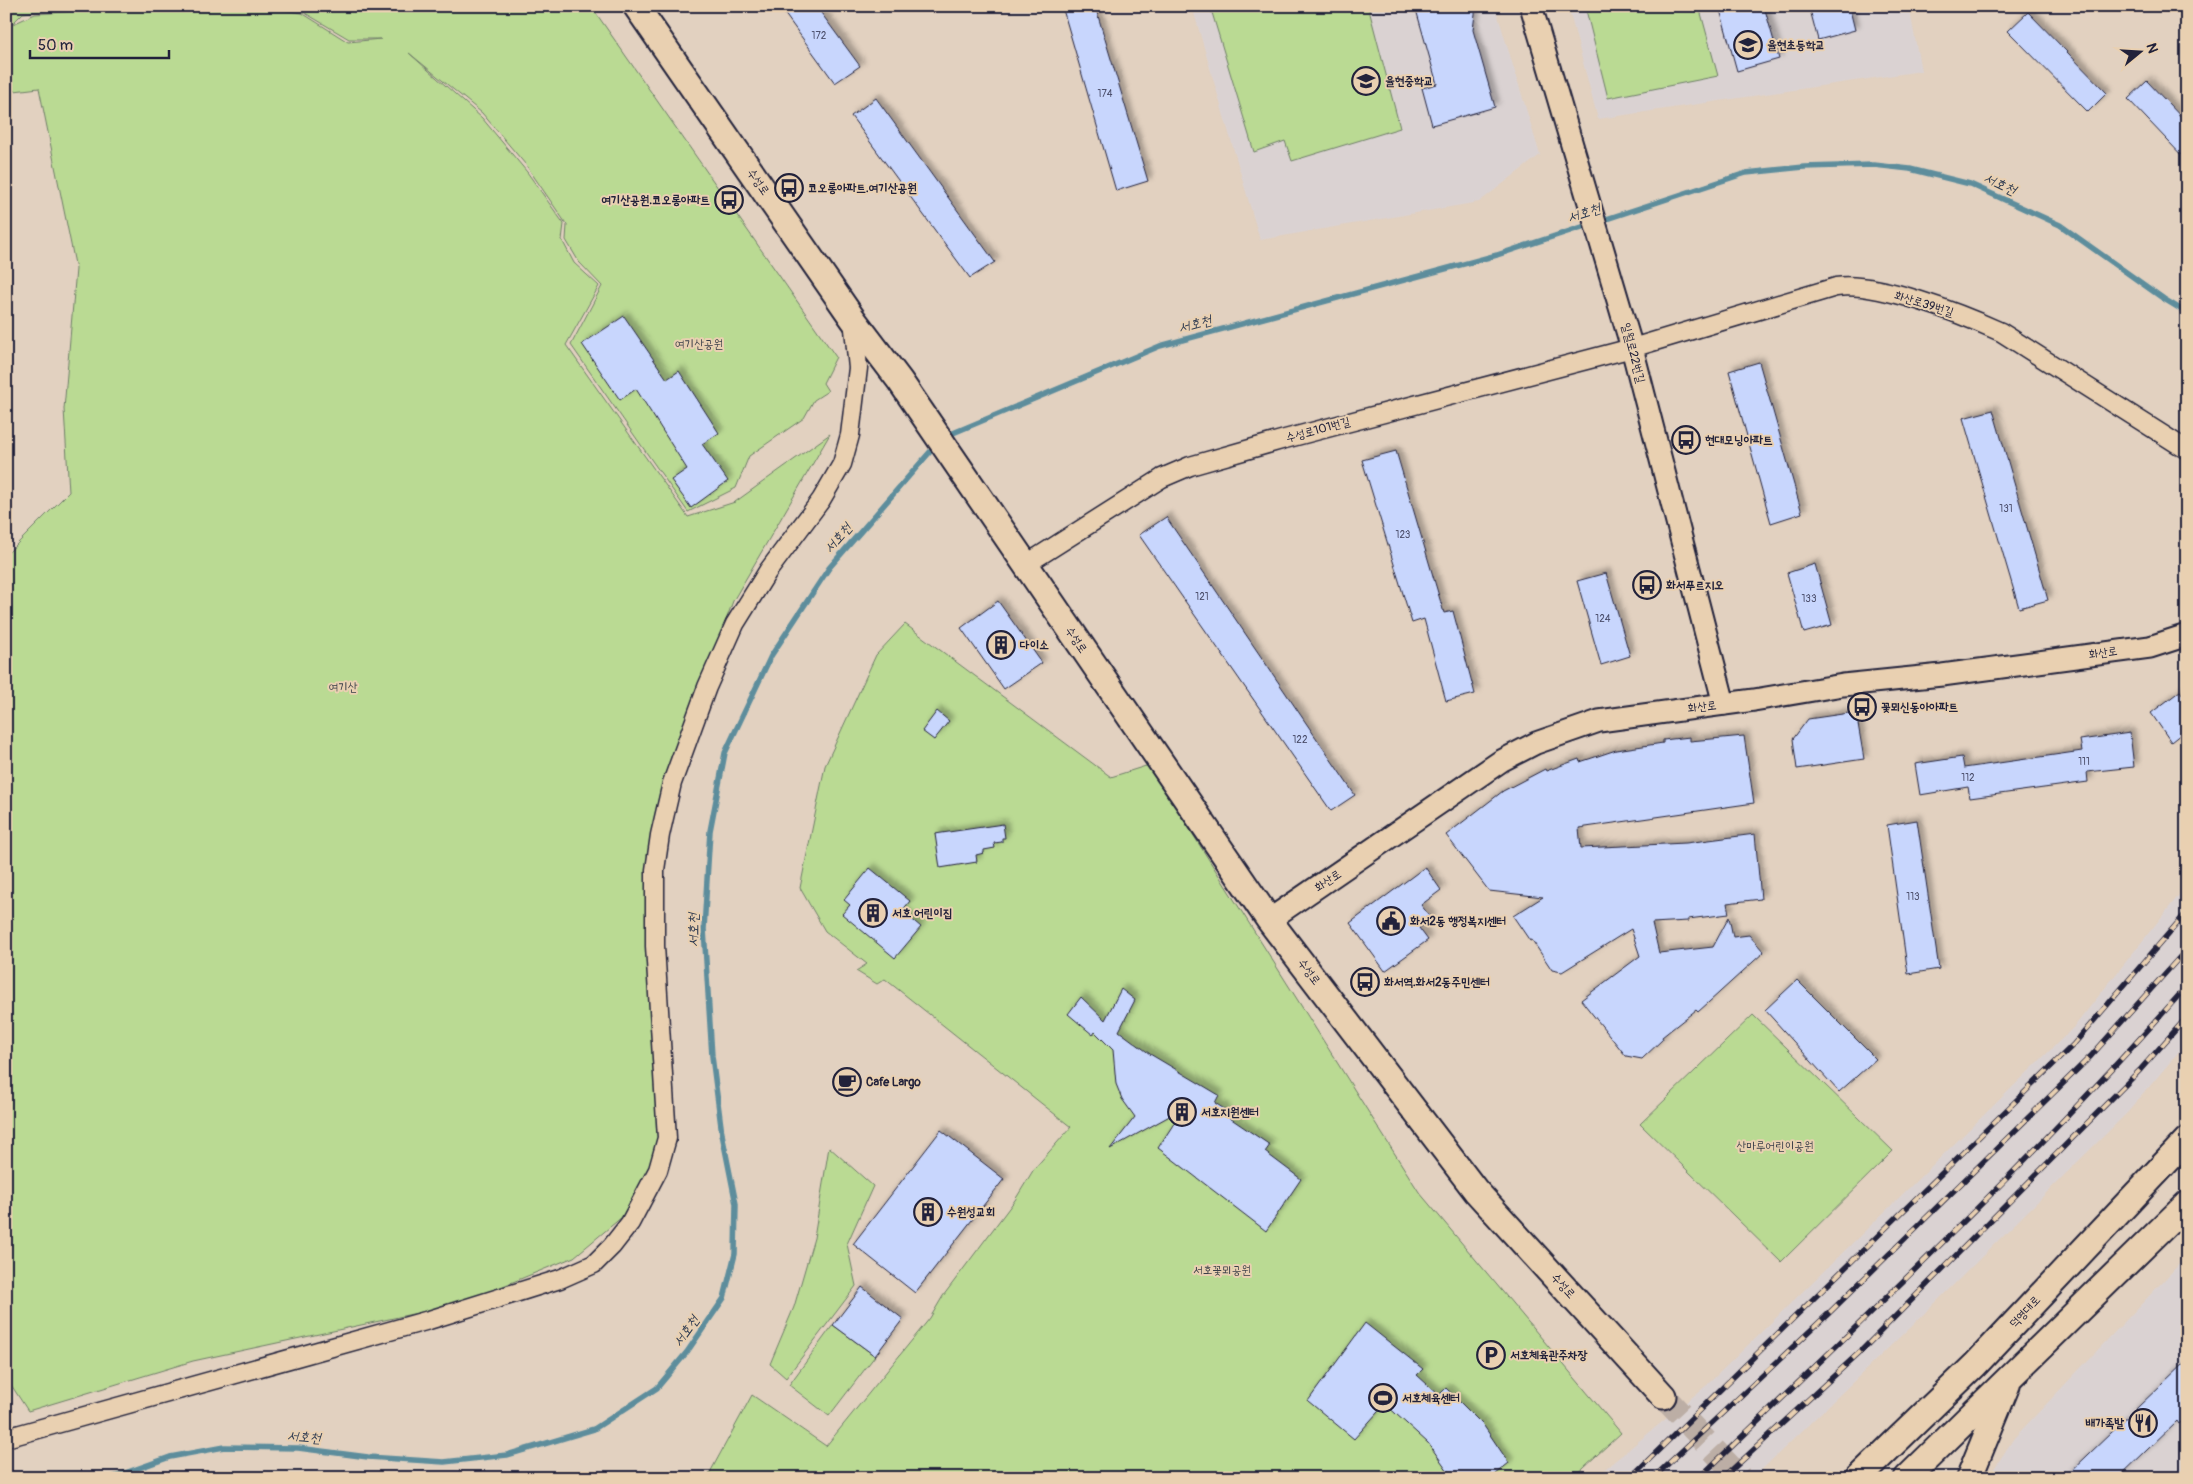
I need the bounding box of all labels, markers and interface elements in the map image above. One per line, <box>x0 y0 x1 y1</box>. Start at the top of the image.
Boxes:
scale bar <box>30 28 169 60</box>
north arrow <box>2116 28 2166 78</box>
house number: 172 <box>812 30 827 42</box>
school or university icon: 율현초등학교 <box>1733 30 1763 60</box>
text: 50 m <box>38 36 73 55</box>
place label: 율현초등학교 <box>1767 38 1825 53</box>
text: N <box>2142 41 2161 55</box>
school or university icon: 율현중학교 <box>1351 66 1381 96</box>
place label: 율현중학교 <box>1385 74 1433 89</box>
house number: 174 <box>1098 88 1113 100</box>
street label: 수성로 <box>744 166 772 198</box>
water label: 서호천 <box>1981 169 2020 200</box>
bus stop icon: 코오롱아파트.여기산공원 <box>774 173 804 203</box>
place label: 코오롱아파트.여기산공원 <box>808 181 917 196</box>
bus stop icon: 여기산공원.코오롱아파트 <box>714 185 744 215</box>
place label: 여기산공원.코오롱아파트 <box>601 193 710 208</box>
water label: 서호천 <box>1565 199 1604 226</box>
street label: 화산로39번길 <box>1893 288 1956 320</box>
water label: 서호천 <box>1176 311 1215 337</box>
street label: 일월로22번길 <box>1618 321 1648 385</box>
park label: 여기산공원 <box>675 337 723 352</box>
street label: 수성로101번길 <box>1284 414 1352 446</box>
bus stop icon: 현대모닝아파트 <box>1671 425 1701 455</box>
place label: 현대모닝아파트 <box>1705 433 1773 448</box>
house number: 131 <box>1999 503 2013 515</box>
water label: 서호천 <box>820 518 857 556</box>
house number: 123 <box>1396 529 1411 541</box>
bus stop icon: 화서푸르지오 <box>1632 570 1662 600</box>
place label: 화서푸르지오 <box>1666 578 1724 593</box>
house number: 121 <box>1195 591 1209 603</box>
house number: 133 <box>1801 593 1817 605</box>
house number: 124 <box>1595 613 1611 625</box>
street label: 수성로 <box>1062 624 1090 656</box>
building icon: 다이소 <box>986 630 1016 660</box>
place label: 다이소 <box>1019 638 1049 653</box>
street label: 화산로 <box>2088 644 2118 662</box>
park label: 여기산 <box>329 680 358 695</box>
bus stop icon: 꽃뫼신동아아파트 <box>1847 692 1877 722</box>
street label: 화산로 <box>1687 698 1717 716</box>
place label: 꽃뫼신동아아파트 <box>1881 700 1959 715</box>
house number: 122 <box>1292 734 1308 746</box>
house number: 111 <box>2078 756 2090 768</box>
house number: 112 <box>1961 772 1975 784</box>
street label: 화산로 <box>1312 867 1344 895</box>
house number: 113 <box>1906 891 1920 903</box>
building icon: 서호 어린이집 <box>858 898 888 928</box>
place label: 서호 어린이집 <box>892 906 953 921</box>
public building icon: 화서2동 행정복지센터 <box>1376 906 1406 936</box>
water label: 서호천 <box>685 911 702 947</box>
place label: 화서2동 행정복지센터 <box>1410 914 1506 929</box>
street label: 수성로 <box>1294 956 1324 988</box>
bus stop icon: 화서역.화서2동주민센터 <box>1350 967 1380 997</box>
place label: 화서역.화서2동주민센터 <box>1384 975 1490 990</box>
cafe icon: Cafe Largo <box>832 1067 862 1097</box>
place label: Cafe Largo <box>866 1075 921 1090</box>
building icon: 서호지원센터 <box>1167 1097 1197 1127</box>
place label: 서호지원센터 <box>1201 1105 1259 1120</box>
park label: 산마루어린이공원 <box>1736 1139 1814 1154</box>
building icon: 수원성교회 <box>913 1197 943 1227</box>
place label: 수원성교회 <box>947 1205 995 1220</box>
park label: 서호꽃뫼공원 <box>1193 1263 1251 1278</box>
street label: 수성로 <box>1548 1270 1578 1302</box>
street label: 덕영대로 <box>2006 1293 2044 1331</box>
water label: 서호천 <box>669 1311 704 1350</box>
parking icon: 서호체육관주차장 <box>1476 1340 1506 1370</box>
place label: 서호체육관주차장 <box>1510 1348 1588 1363</box>
sports icon: 서호체육센터 <box>1368 1383 1398 1413</box>
place label: 서호체육센터 <box>1402 1391 1460 1406</box>
restaurant icon: 배가족발 <box>2128 1408 2158 1438</box>
place label: 배가족발 <box>2085 1416 2124 1431</box>
water label: 서호천 <box>287 1427 323 1447</box>

